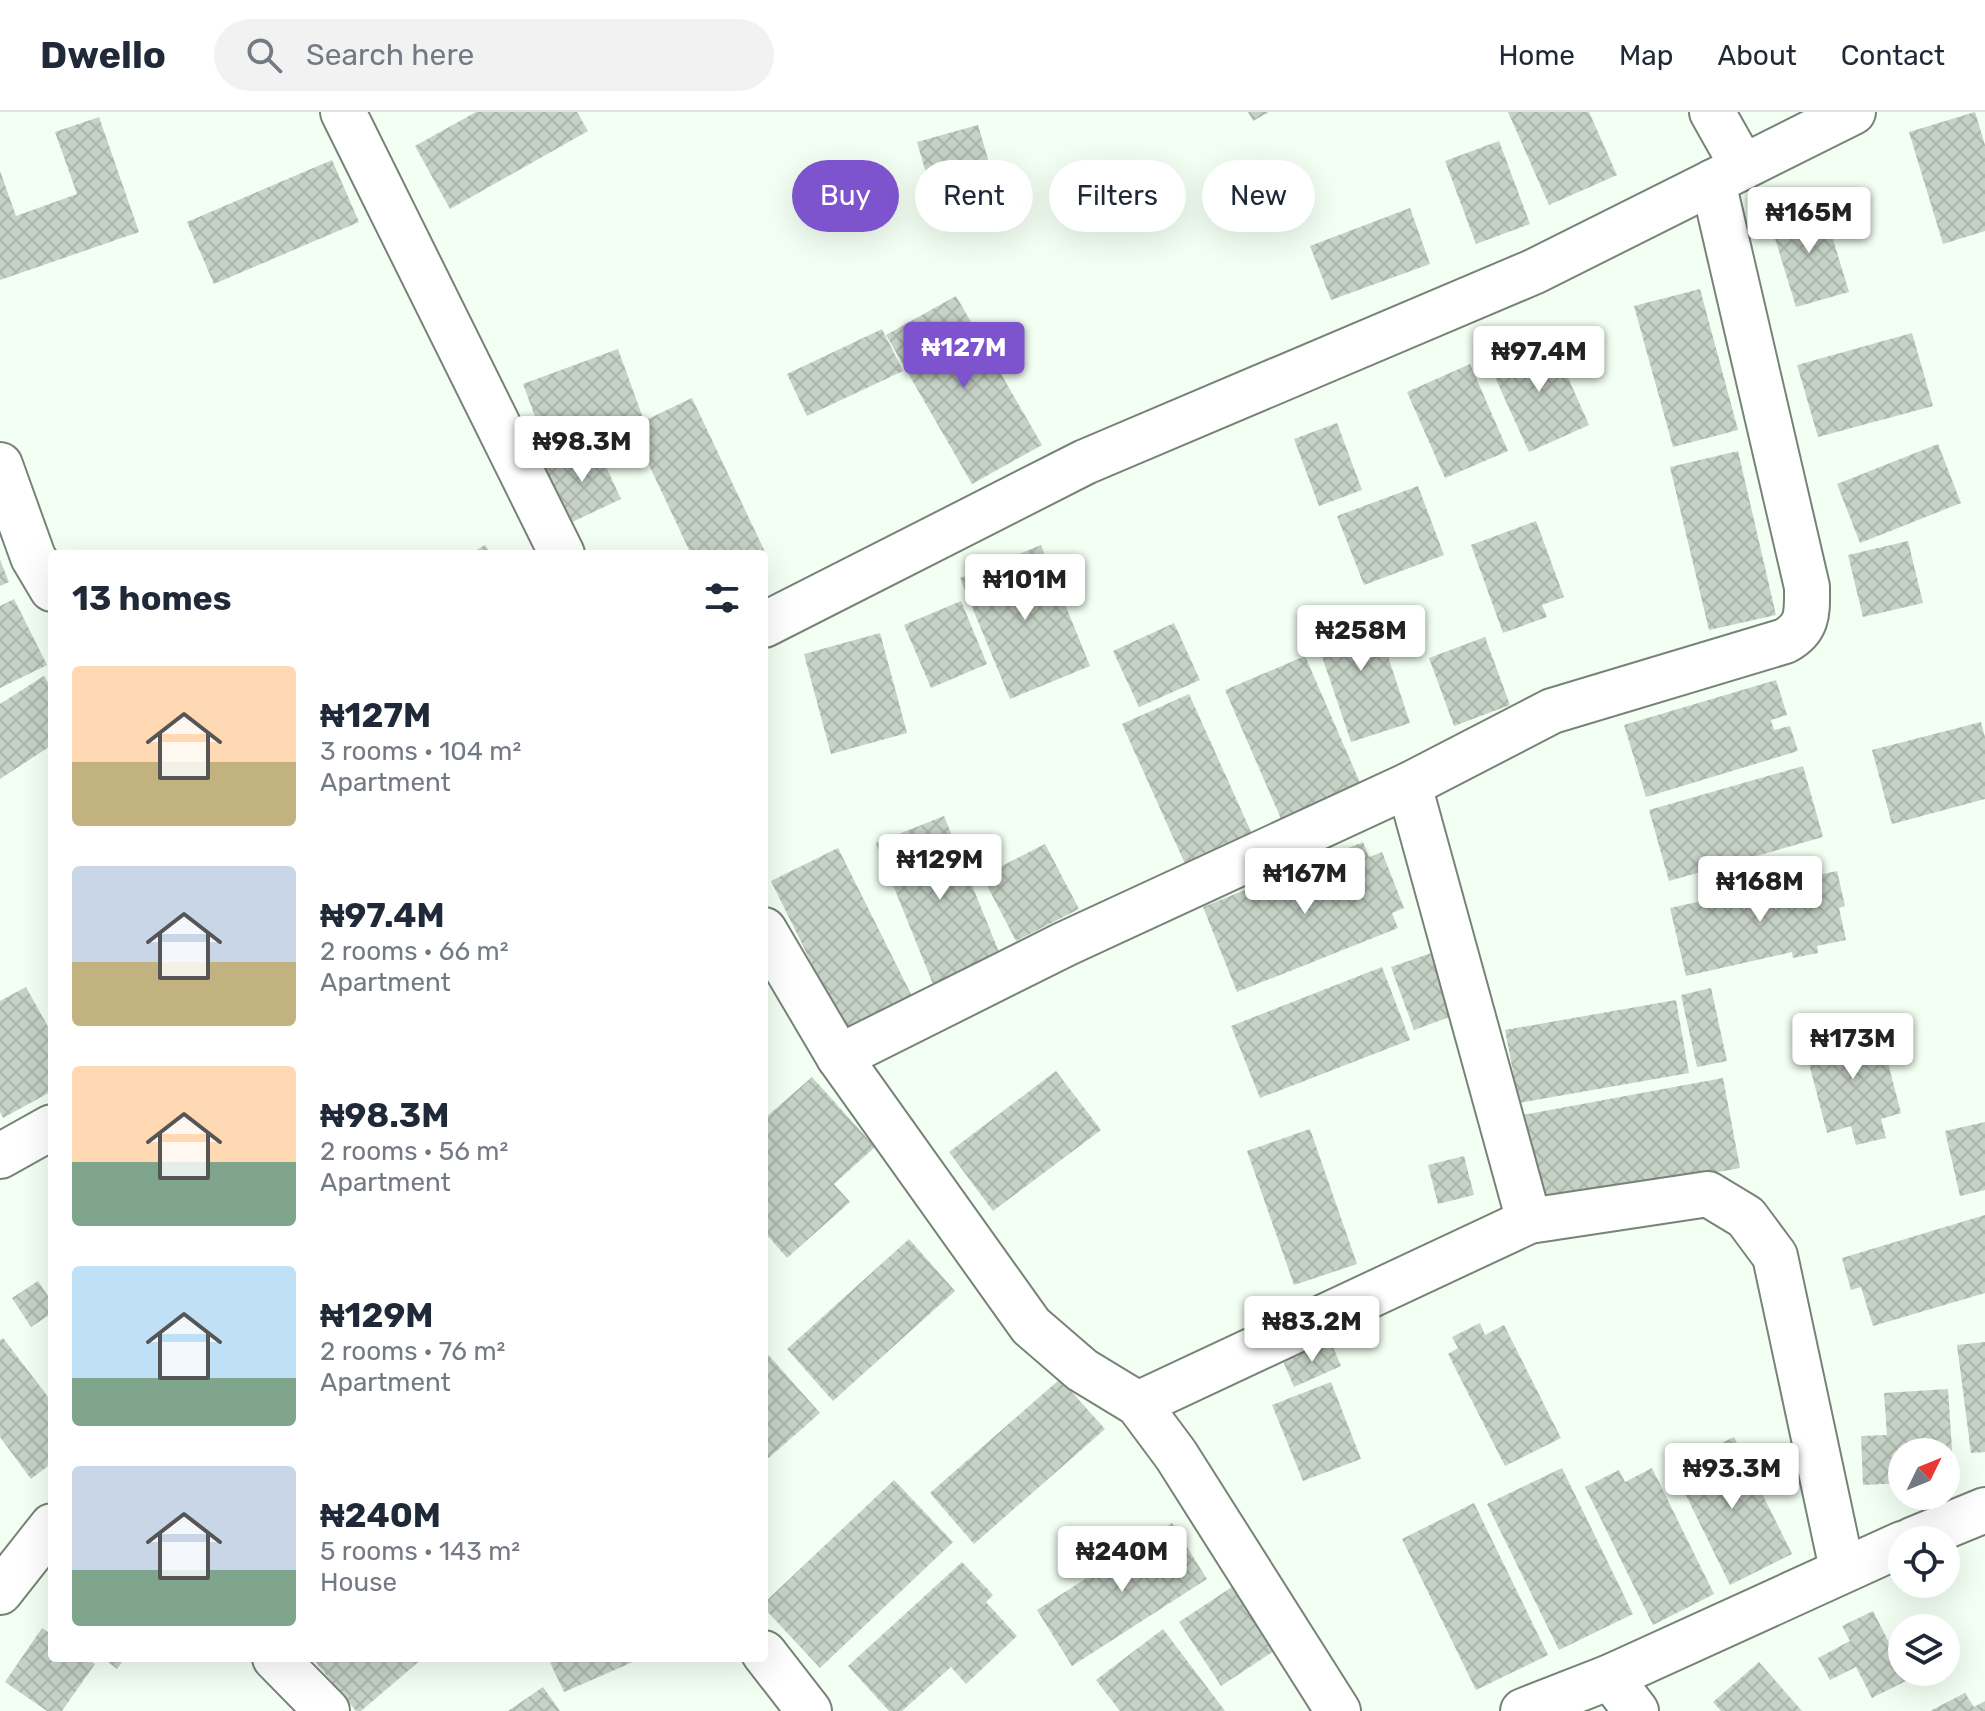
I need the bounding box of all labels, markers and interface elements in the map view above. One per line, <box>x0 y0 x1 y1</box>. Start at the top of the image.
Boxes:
search box <box>214 19 774 91</box>
text: Dwello <box>40 32 166 78</box>
icon: search <box>242 33 286 77</box>
text: Search here <box>306 37 474 73</box>
text: Home <box>1498 39 1575 72</box>
text: Map <box>1619 39 1673 72</box>
text: About <box>1717 39 1797 72</box>
text: Contact <box>1841 39 1945 72</box>
chip: Buy <box>792 160 899 232</box>
chip: Rent <box>915 160 1033 232</box>
chip: Filters <box>1049 160 1186 232</box>
chip: New <box>1202 160 1315 232</box>
pin: ₦165M <box>1753 187 1865 255</box>
text: ₦165M <box>1766 197 1852 228</box>
pin: ₦127M <box>908 322 1020 390</box>
pin: ₦97.4M <box>1474 326 1604 394</box>
text: ₦127M <box>921 332 1007 363</box>
text: ₦97.4M <box>1491 336 1587 367</box>
pin: ₦98.3M <box>517 416 647 484</box>
text: ₦98.3M <box>533 426 631 457</box>
pin: ₦101M <box>969 554 1081 622</box>
text: ₦101M <box>983 564 1067 595</box>
icon: filters <box>700 576 744 620</box>
text: 13 homes <box>72 578 232 619</box>
pin: ₦258M <box>1305 605 1417 673</box>
text: ₦258M <box>1315 615 1407 646</box>
text: ₦127M <box>320 695 431 736</box>
icon: home <box>136 698 232 794</box>
text: 3 rooms · 104 m² <box>320 736 521 767</box>
text: Apartment <box>320 767 451 798</box>
pin: ₦129M <box>884 834 996 902</box>
text: ₦129M <box>897 844 983 875</box>
pin: ₦167M <box>1249 848 1361 916</box>
pin: ₦168M <box>1704 856 1816 924</box>
text: ₦167M <box>1263 858 1347 889</box>
text: ₦168M <box>1716 866 1804 897</box>
text: ₦97.4M <box>320 895 445 936</box>
icon: home <box>136 898 232 994</box>
text: 2 rooms · 66 m² <box>320 936 509 967</box>
text: Apartment <box>320 967 451 998</box>
pin: ₦173M <box>1797 1013 1909 1081</box>
text: ₦173M <box>1810 1023 1896 1054</box>
text: ₦98.3M <box>320 1095 449 1136</box>
icon: home <box>136 1098 232 1194</box>
text: 2 rooms · 56 m² <box>320 1136 508 1167</box>
text: Apartment <box>320 1167 451 1198</box>
text: ₦129M <box>320 1295 434 1336</box>
pin: ₦83.2M <box>1247 1296 1377 1364</box>
icon: home <box>136 1298 232 1394</box>
text: ₦83.2M <box>1262 1306 1362 1337</box>
text: 2 rooms · 76 m² <box>320 1336 505 1367</box>
text: Apartment <box>320 1367 451 1398</box>
north arrow <box>1888 1438 1960 1510</box>
map controls <box>1888 1438 1960 1686</box>
pin: ₦93.3M <box>1667 1443 1797 1511</box>
text: ₦93.3M <box>1683 1453 1781 1484</box>
text: ₦240M <box>320 1495 441 1536</box>
icon: home <box>136 1498 232 1594</box>
pin: ₦240M <box>1066 1526 1178 1594</box>
button: locate <box>1888 1526 1960 1598</box>
text: 5 rooms · 143 m² <box>320 1536 520 1567</box>
text: ₦240M <box>1076 1536 1168 1567</box>
text: House <box>320 1567 397 1598</box>
button: layers <box>1888 1614 1960 1686</box>

